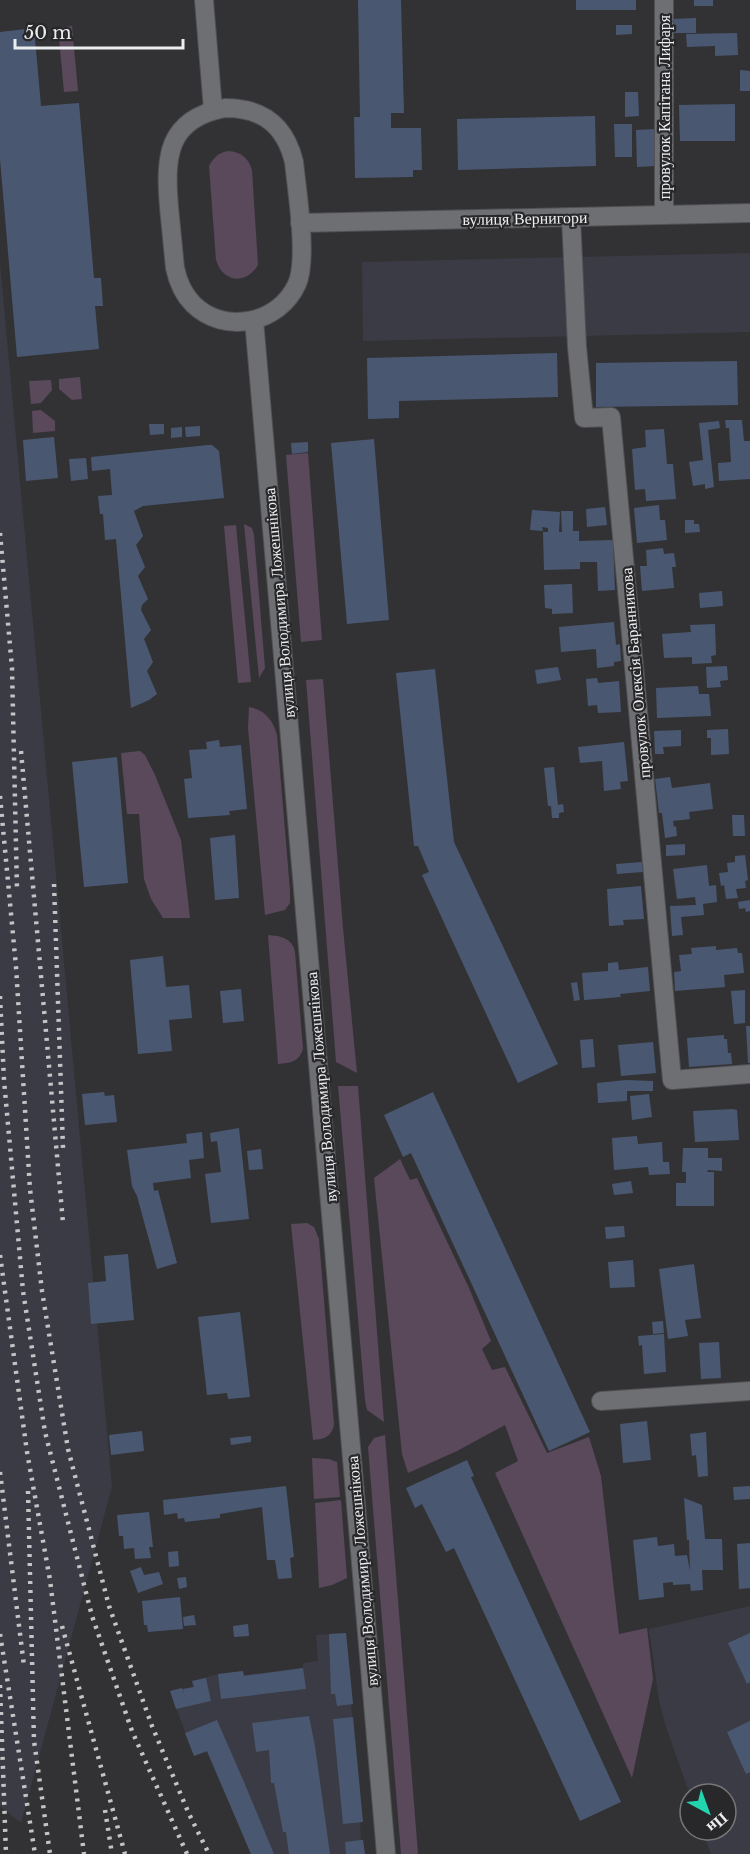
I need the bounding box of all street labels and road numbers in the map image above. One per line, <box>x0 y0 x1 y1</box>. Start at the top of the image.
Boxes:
street label: провулок Капітана Лифаря <box>654 14 674 199</box>
street label: вулиця Вернигори <box>462 207 588 229</box>
street label: вулиця Володимира Ложешнікова <box>259 487 299 719</box>
street label: провулок Олексія Баранникова <box>616 567 654 779</box>
street label: вулиця Володимира Ложешнікова <box>301 971 341 1203</box>
street label: вулиця Володимира Ложешнікова <box>342 1455 382 1687</box>

